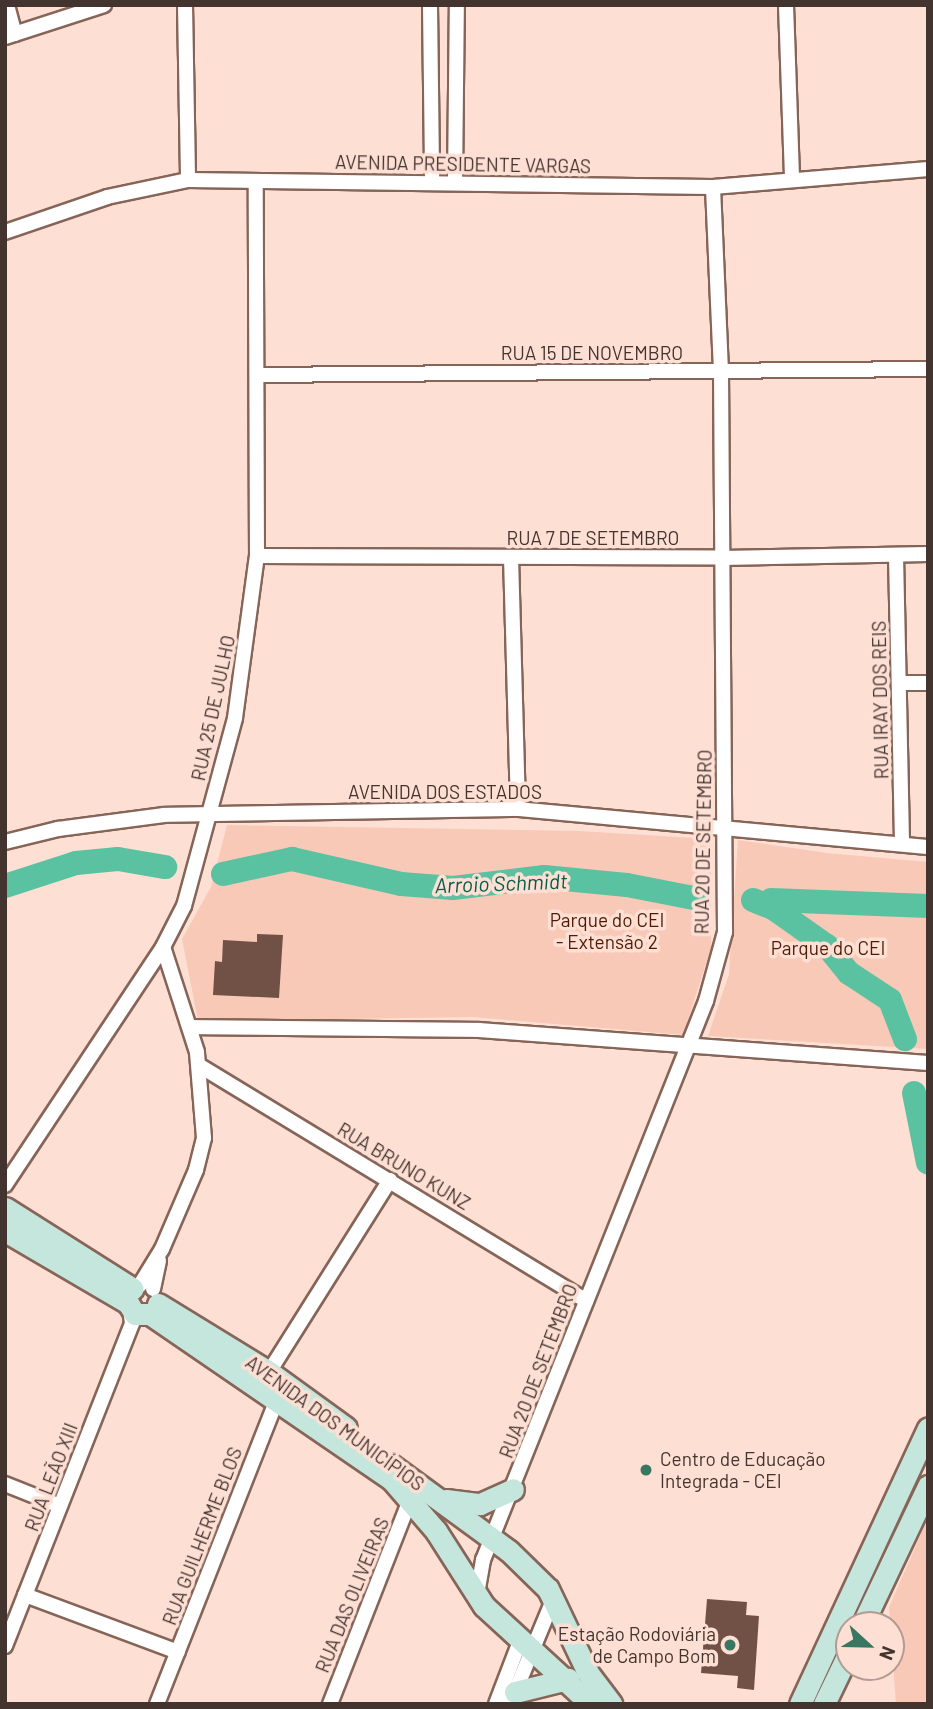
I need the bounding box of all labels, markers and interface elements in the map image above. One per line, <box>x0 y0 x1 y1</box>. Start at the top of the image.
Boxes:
street label: AVENIDA PRESIDENTE VARGAS <box>335 150 591 178</box>
street label: RUA 15 DE NOVEMBRO <box>501 342 683 364</box>
street label: RUA 7 DE SETEMBRO <box>507 527 679 549</box>
street label: RUA IRAY DOS REIS <box>867 620 893 780</box>
street label: RUA 25 DE JULHO <box>186 633 240 783</box>
street label: RUA 20 DE SETEMBRO <box>690 749 716 935</box>
street label: AVENIDA DOS ESTADOS <box>348 781 542 803</box>
water label: Arroio Schmidt <box>434 868 568 898</box>
park label: Parque do CEI - Extensão 2 <box>550 909 664 953</box>
park label: Parque do CEI <box>771 937 885 959</box>
street label: RUA BRUNO KUNZ <box>334 1117 474 1215</box>
street label: RUA 20 DE SETEMBRO <box>494 1281 582 1461</box>
street label: AVENIDA DOS MUNICÍPIOS <box>241 1351 429 1495</box>
street label: RUA LEÃO XIII <box>20 1420 82 1534</box>
street label: RUA GUILHERME BLOS <box>158 1444 246 1628</box>
place label: Centro de Educação Integrada - CEI <box>660 1448 826 1492</box>
marker: Centro de Educação Integrada - CEI <box>638 1462 654 1478</box>
street label: RUA DAS OLIVEIRAS <box>310 1514 394 1676</box>
north arrow <box>835 1611 905 1681</box>
place label: Estação Rodoviária de Campo Bom <box>558 1623 716 1667</box>
marker: Estação Rodoviária de Campo Bom <box>722 1637 738 1653</box>
text: N <box>875 1643 901 1663</box>

